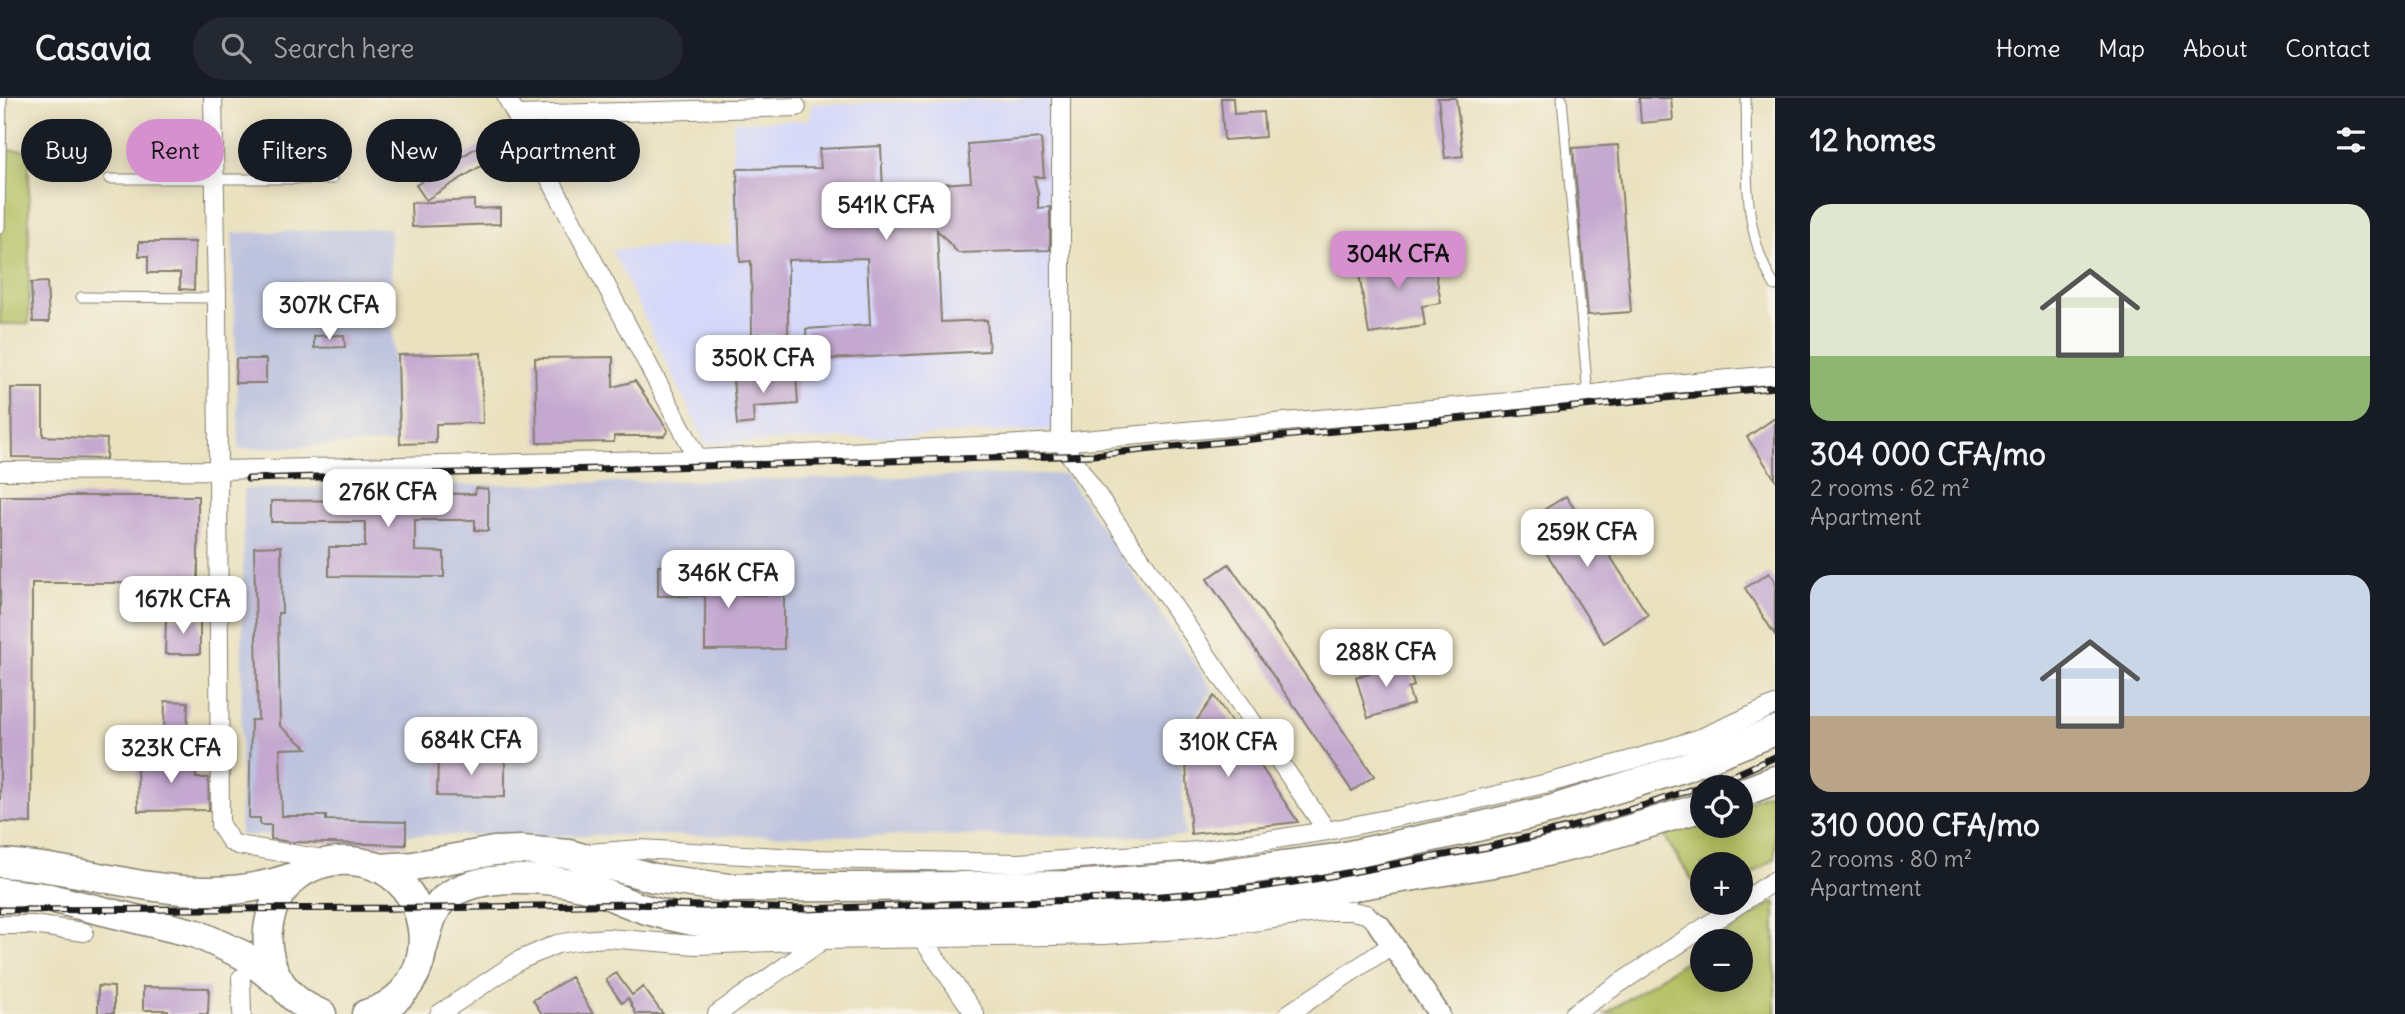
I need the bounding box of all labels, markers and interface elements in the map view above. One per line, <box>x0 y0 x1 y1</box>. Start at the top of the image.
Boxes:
search box <box>193 17 683 80</box>
text: Casavia <box>35 27 151 69</box>
icon: search <box>217 29 255 67</box>
text: Search here <box>273 32 414 65</box>
text: Home <box>1996 33 2060 63</box>
text: Map <box>2098 33 2145 63</box>
text: About <box>2183 33 2247 63</box>
text: Contact <box>2285 33 2370 63</box>
chip: Buy <box>21 119 112 182</box>
chip: Rent <box>126 119 224 182</box>
chip: Filters <box>238 119 352 182</box>
chip: New <box>366 119 462 182</box>
chip: Apartment <box>476 119 640 182</box>
text: 12 homes <box>1810 121 1936 159</box>
icon: filters <box>2332 121 2370 159</box>
pin: 541K CFA <box>814 183 958 242</box>
text: 541K CFA <box>838 190 934 219</box>
pin: 304K CFA <box>1326 232 1470 291</box>
text: 304K CFA <box>1347 239 1449 268</box>
icon: home <box>2027 250 2153 376</box>
pin: 307K CFA <box>257 282 401 342</box>
text: 307K CFA <box>279 290 379 319</box>
pin: 350K CFA <box>691 336 835 395</box>
text: 350K CFA <box>712 343 814 372</box>
text: 304 000 CFA/mo <box>1810 435 2046 473</box>
pin: 276K CFA <box>316 470 460 529</box>
text: 2 rooms · 62 m² <box>1810 473 1970 502</box>
text: 276K CFA <box>339 477 437 506</box>
text: Apartment <box>1810 502 1922 531</box>
pin: 259K CFA <box>1515 510 1659 569</box>
text: 259K CFA <box>1537 517 1637 546</box>
pin: 346K CFA <box>656 550 800 610</box>
text: 346K CFA <box>677 558 779 587</box>
pin: 167K CFA <box>111 576 255 636</box>
text: 167K CFA <box>135 584 231 613</box>
icon: home <box>2027 621 2153 747</box>
pin: 288K CFA <box>1314 630 1458 689</box>
text: 288K CFA <box>1336 637 1436 666</box>
pin: 684K CFA <box>399 718 543 777</box>
pin: 310K CFA <box>1156 720 1300 779</box>
text: 684K CFA <box>420 725 522 754</box>
pin: 323K CFA <box>99 726 243 785</box>
text: 310K CFA <box>1179 727 1277 756</box>
text: 323K CFA <box>121 733 221 762</box>
map controls <box>1690 775 1753 992</box>
button: locate <box>1690 775 1753 838</box>
text: 310 000 CFA/mo <box>1810 806 2040 844</box>
text: 2 rooms · 80 m² <box>1810 844 1972 873</box>
button: + <box>1690 852 1753 915</box>
text: Apartment <box>1810 873 1922 902</box>
button: − <box>1690 929 1753 992</box>

